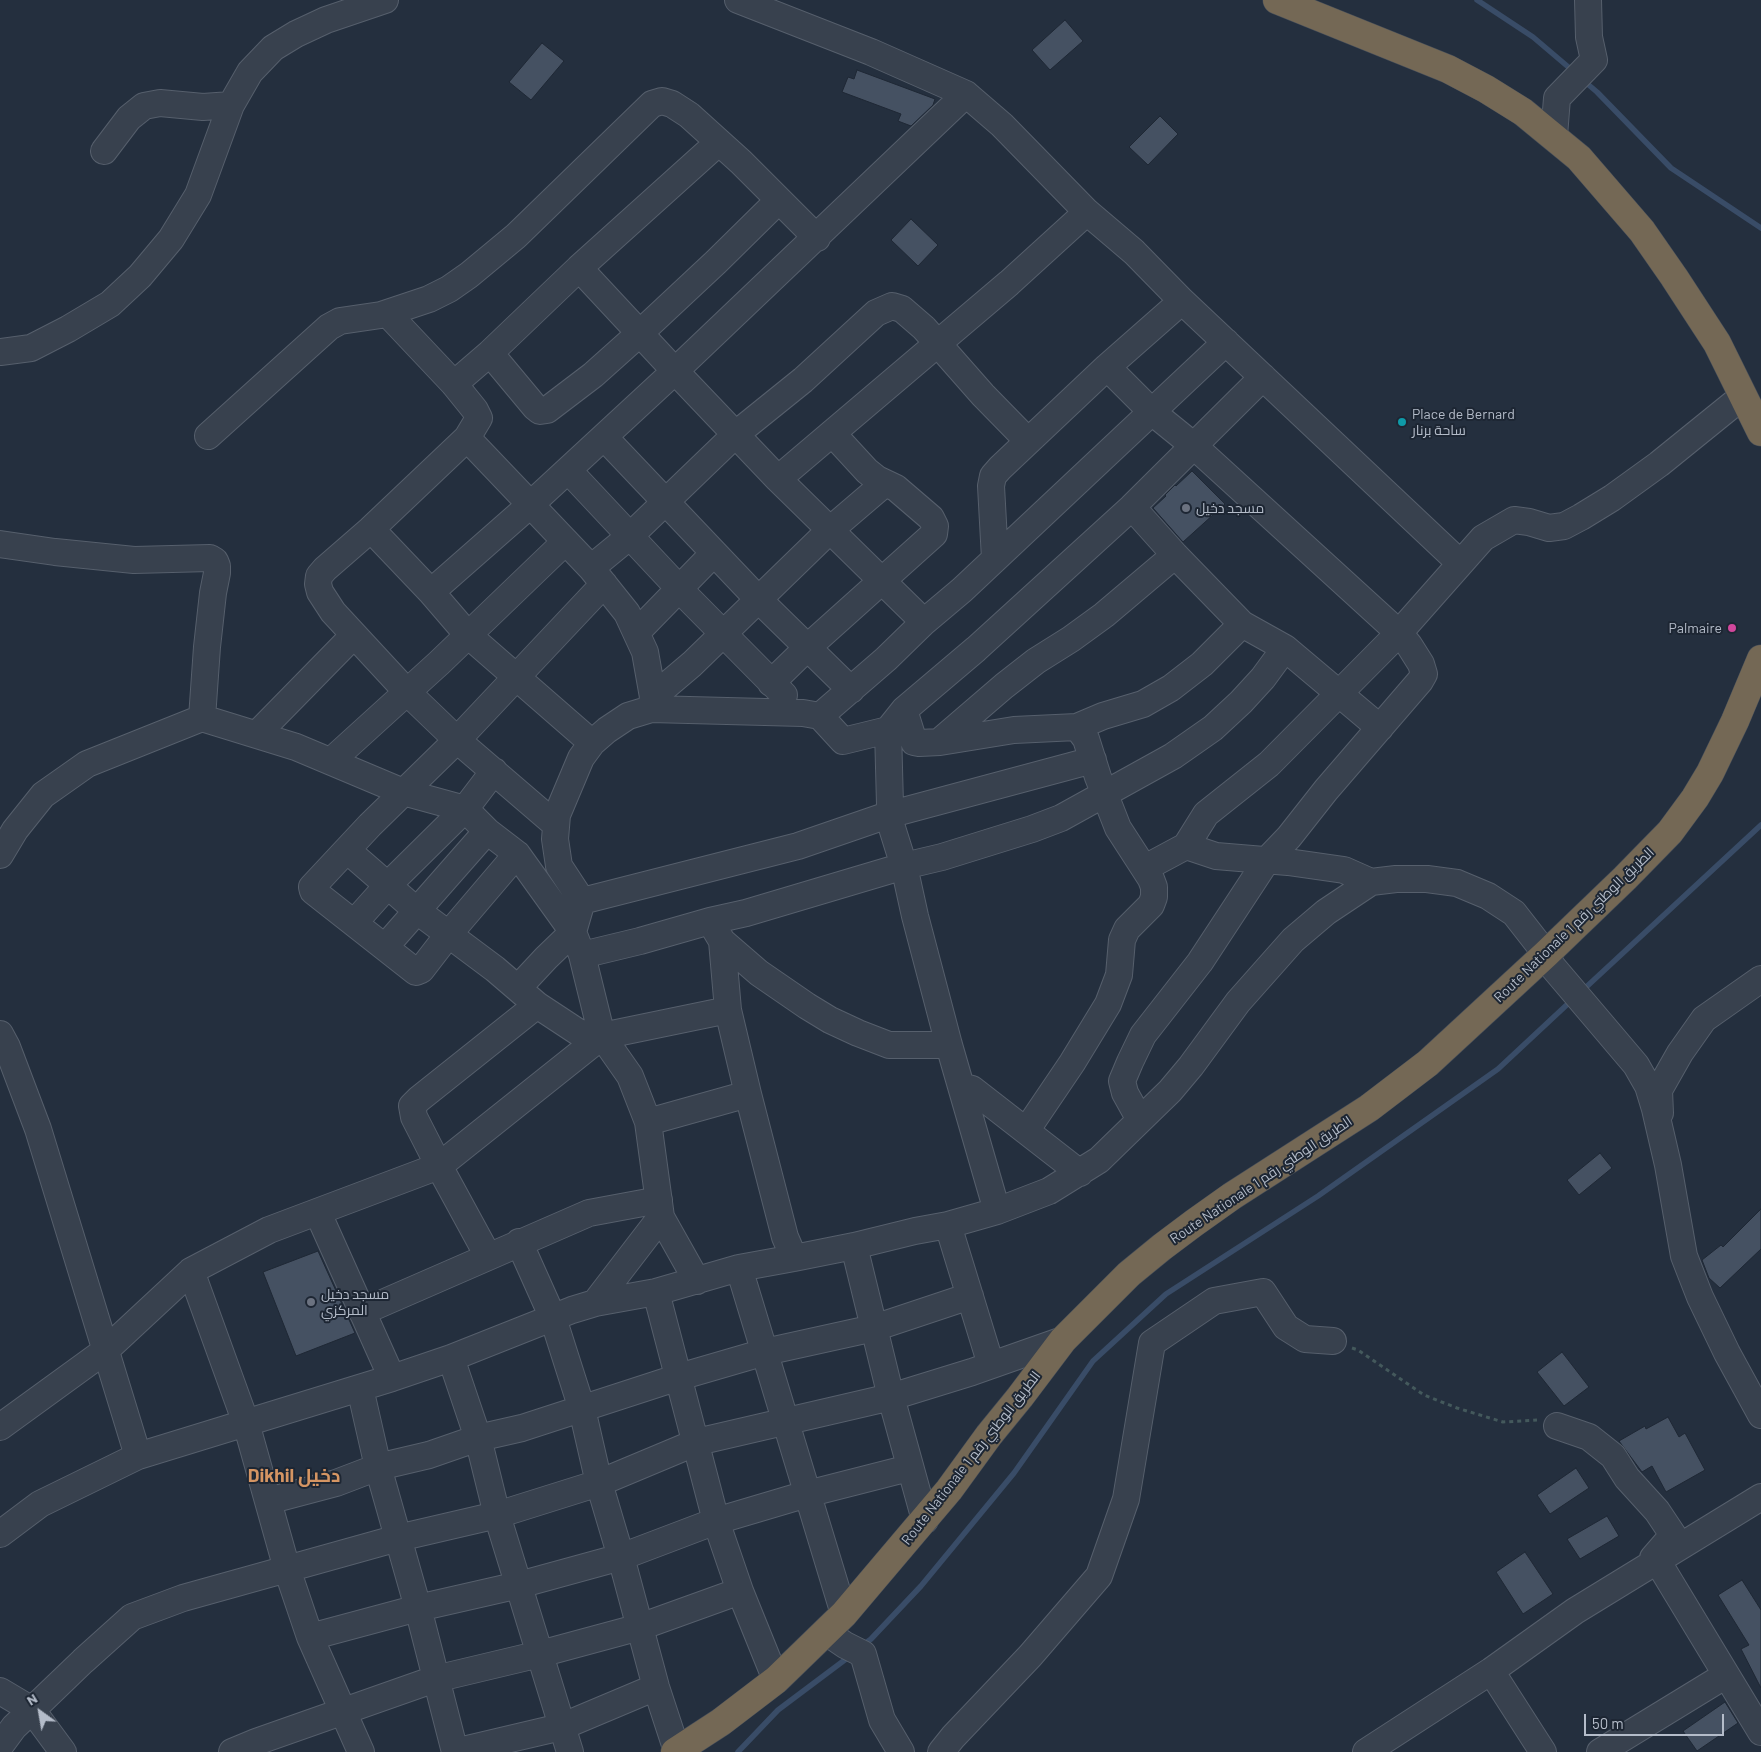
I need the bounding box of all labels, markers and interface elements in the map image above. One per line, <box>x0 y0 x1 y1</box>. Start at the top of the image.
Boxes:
place label: Place de Bernard ساحة برنار <box>1412 406 1515 438</box>
marker: Place de Bernard ساحة برنار <box>1396 416 1408 428</box>
place label: مسجد دخيل <box>1196 500 1264 516</box>
marker: مسجد دخيل <box>1180 502 1192 514</box>
place label: Palmaire <box>1669 620 1722 636</box>
marker: Palmaire <box>1726 622 1738 634</box>
street label: Route Nationale الطريق الوطني رقم 1 <box>1491 844 1657 1006</box>
street label: Route Nationale الطريق الوطني رقم 1 <box>1167 1113 1355 1247</box>
place label: مسجد دخيل المركزي <box>321 1286 389 1318</box>
marker: مسجد دخيل المركزي <box>305 1296 317 1308</box>
street label: Route Nationale الطريق الوطني رقم 1 <box>898 1368 1044 1548</box>
district label: Dikhil دخيل <box>248 1465 340 1487</box>
north arrow <box>15 1687 65 1737</box>
text: N <box>23 1689 40 1709</box>
scale bar <box>1586 1704 1726 1736</box>
text: 50 m <box>1592 1714 1624 1732</box>

